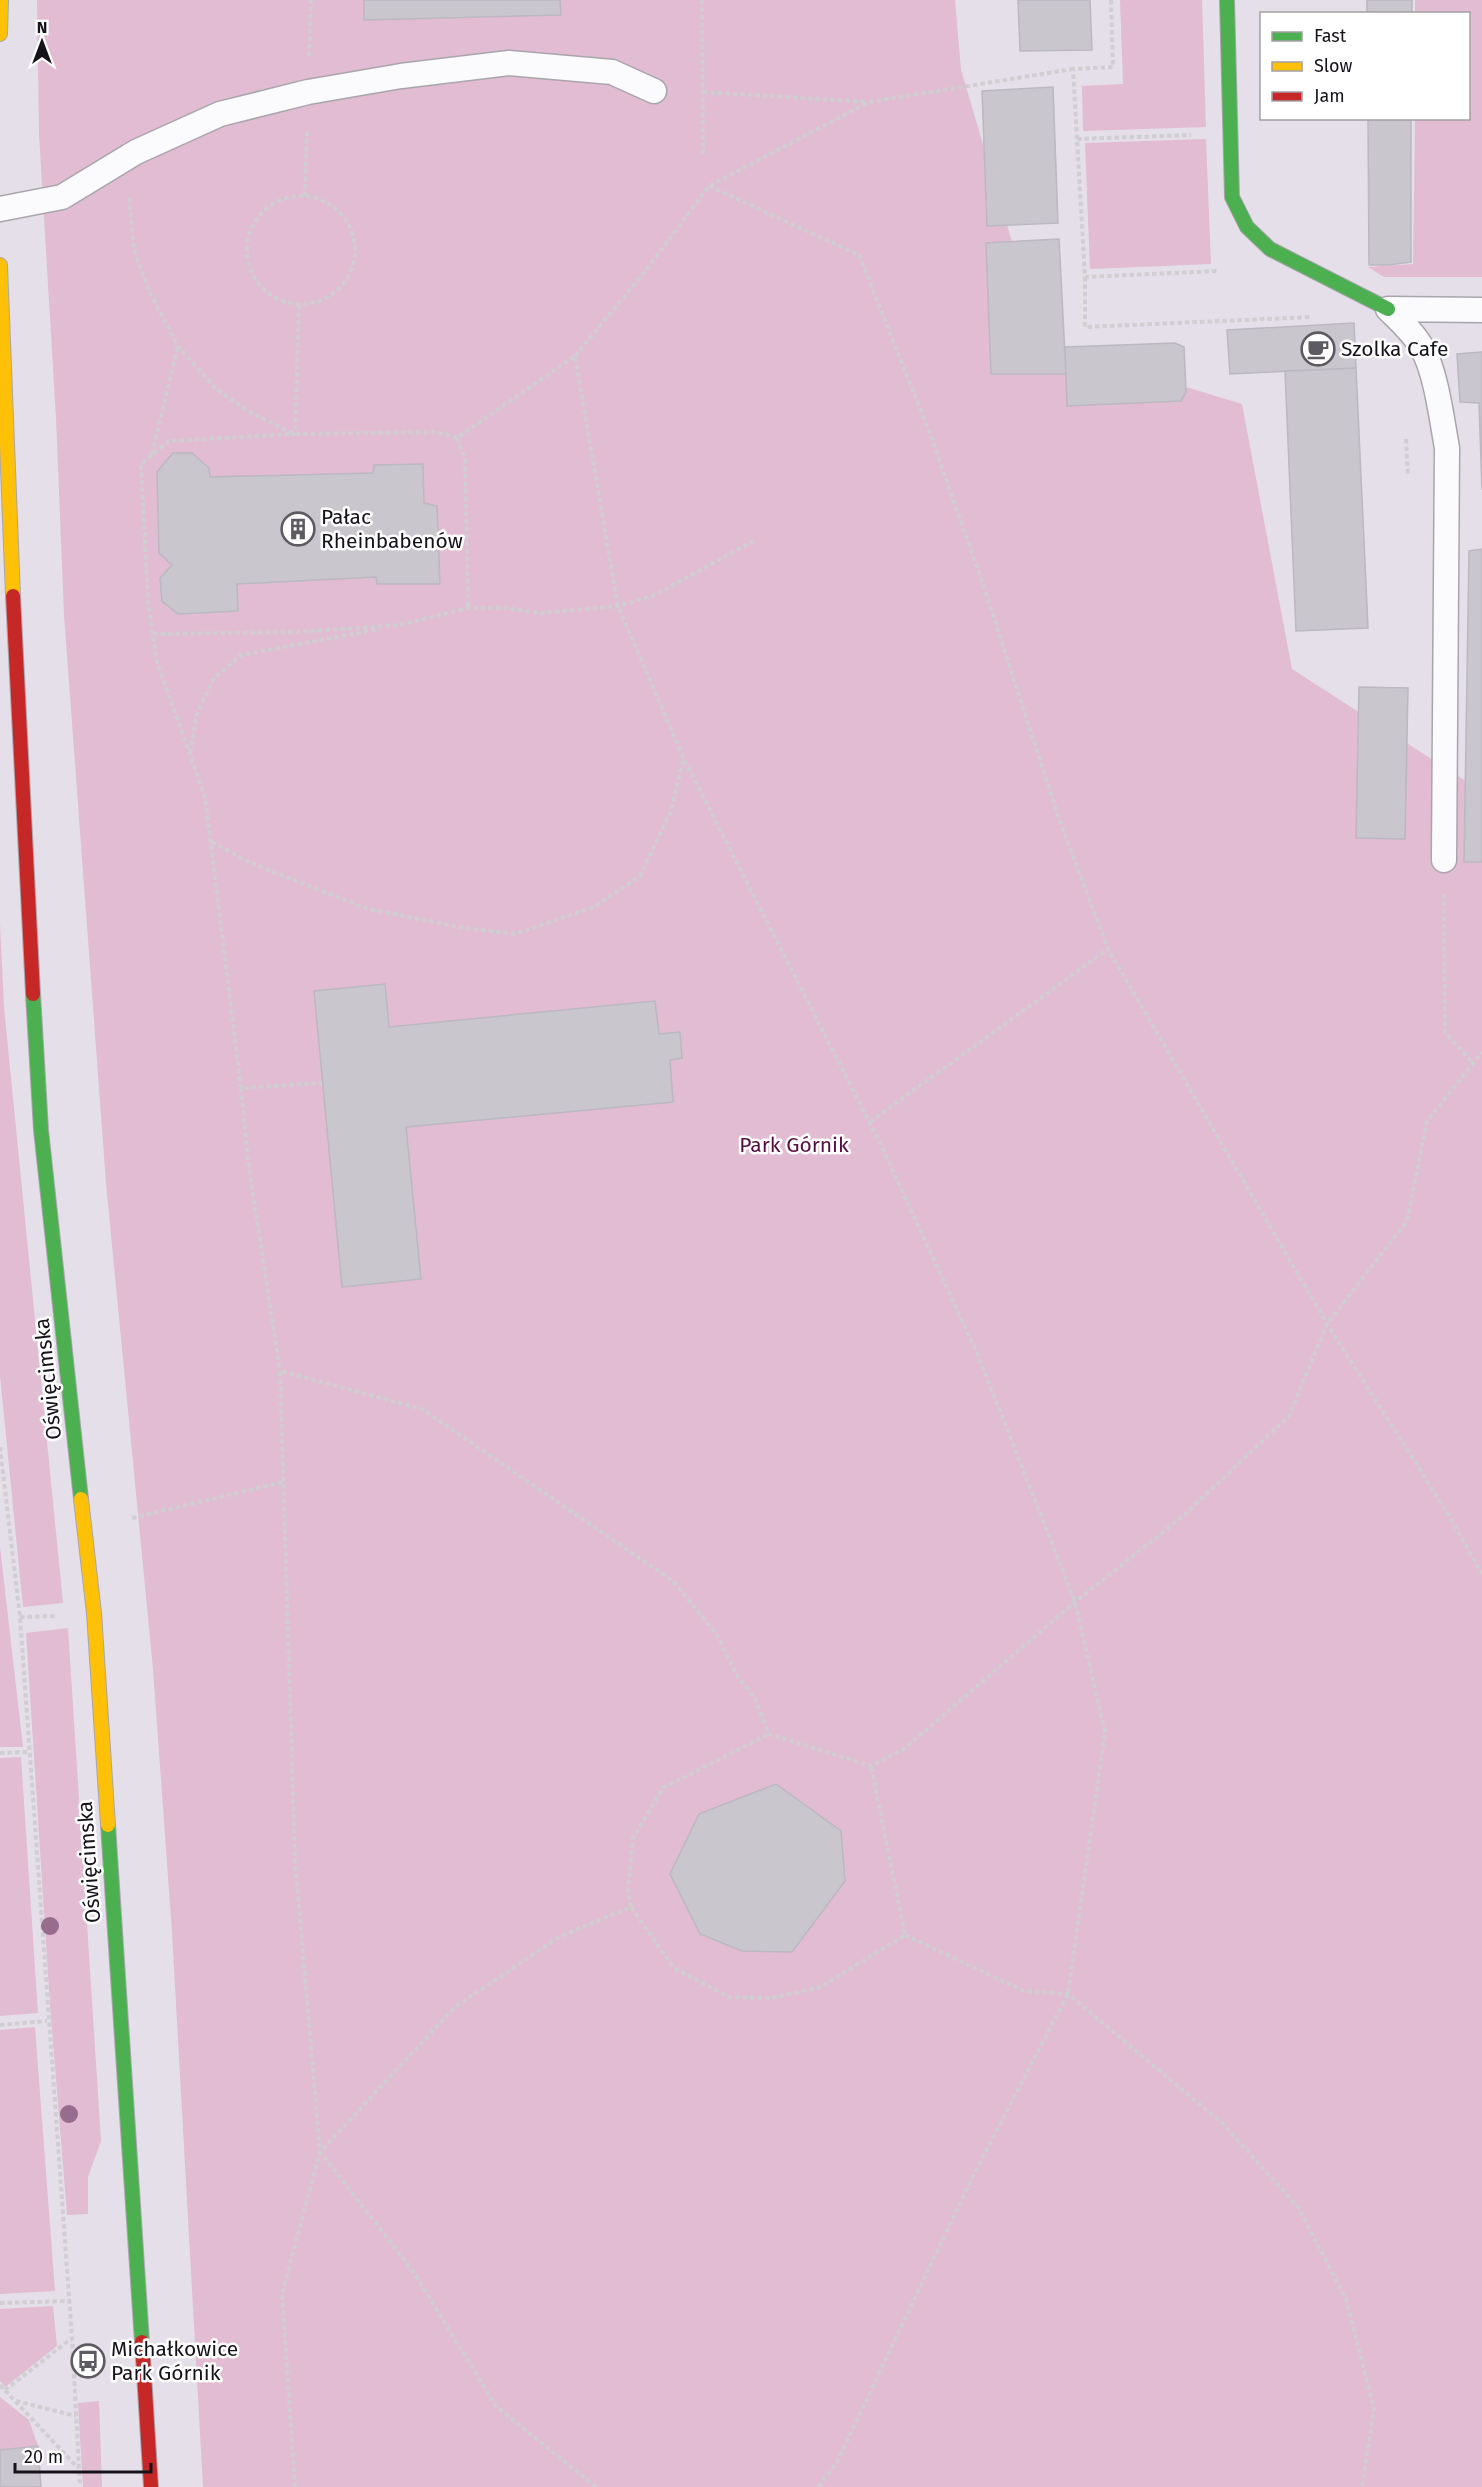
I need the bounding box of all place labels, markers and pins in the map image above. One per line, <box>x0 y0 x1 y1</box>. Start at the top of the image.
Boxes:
cafe icon: Szolka Cafe <box>1300 331 1336 367</box>
place label: Szolka Cafe <box>1341 336 1448 362</box>
place label: Pałac Rheinbabenów <box>321 504 463 554</box>
building icon: Pałac Rheinbabenów <box>280 511 316 547</box>
place label: Michałkowice Park Górnik <box>111 2336 238 2386</box>
bus stop icon: Michałkowice Park Górnik <box>70 2343 106 2379</box>

